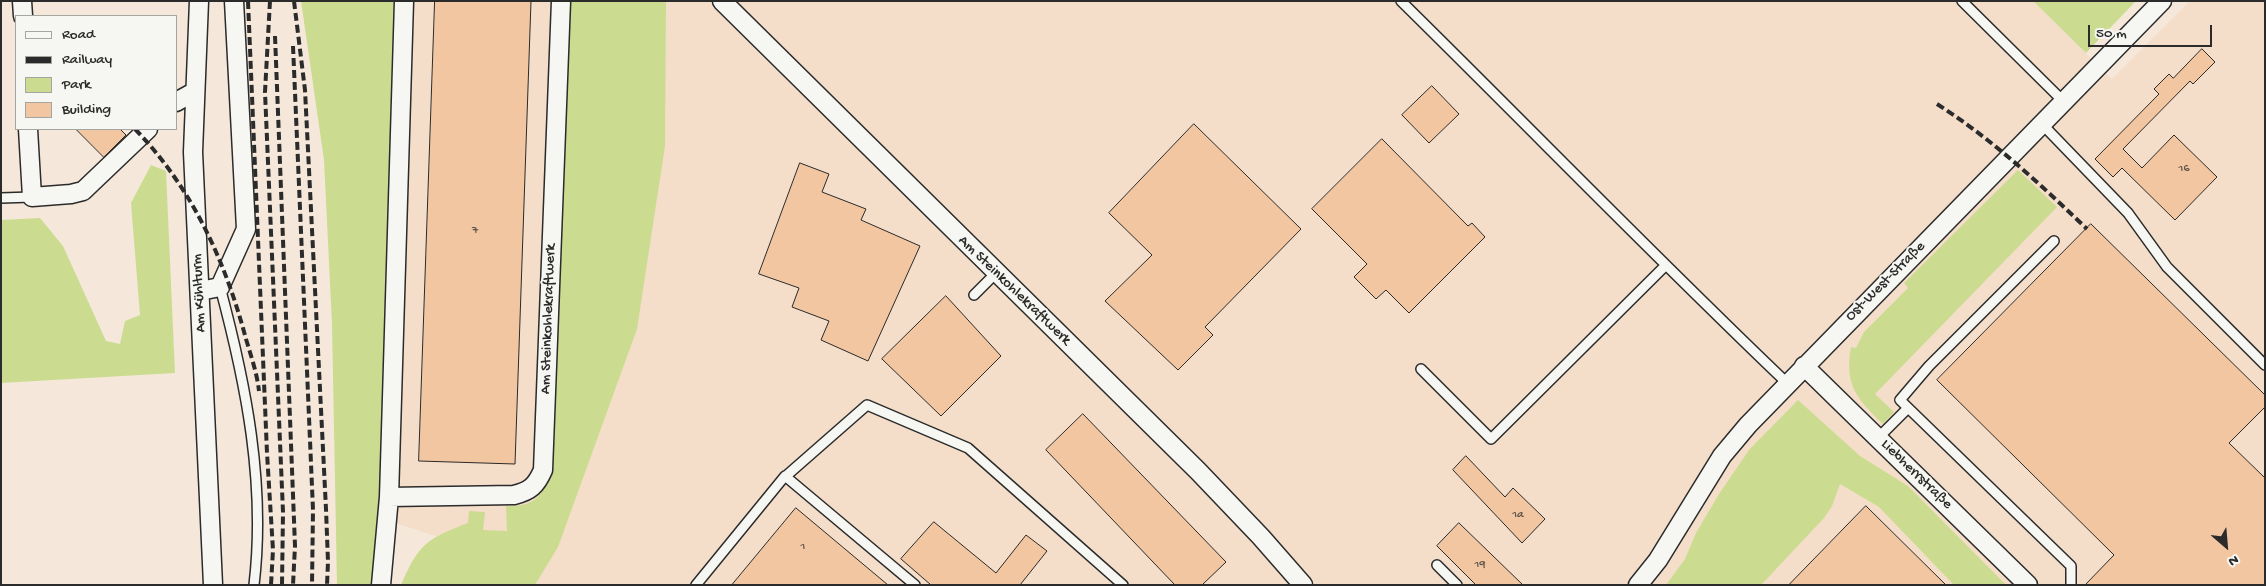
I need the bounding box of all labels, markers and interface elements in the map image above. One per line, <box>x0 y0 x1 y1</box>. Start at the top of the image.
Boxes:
legend <box>15 15 178 130</box>
scale bar <box>2091 15 2215 47</box>
text: 50 m <box>2096 25 2127 43</box>
text: Road <box>62 26 95 44</box>
text: Railway <box>62 51 112 69</box>
text: Park <box>62 76 91 94</box>
text: Building <box>62 101 111 119</box>
house number: 16 <box>2179 162 2189 176</box>
house number: 7 <box>472 224 478 238</box>
street label: Am Steinkohlekraftwerk <box>954 232 1074 350</box>
street label: Ost-West-Straße <box>1842 238 1930 326</box>
street label: Am Steinkohlekraftwerk <box>537 244 561 394</box>
street label: Am Kühlturm <box>189 253 211 333</box>
street label: Liebherrstraße <box>1876 436 1956 514</box>
house number: 1a <box>1512 508 1524 522</box>
north arrow <box>2201 521 2251 571</box>
house number: 1 <box>801 540 805 554</box>
text: N <box>2225 550 2241 569</box>
house number: 19 <box>1475 558 1485 572</box>

